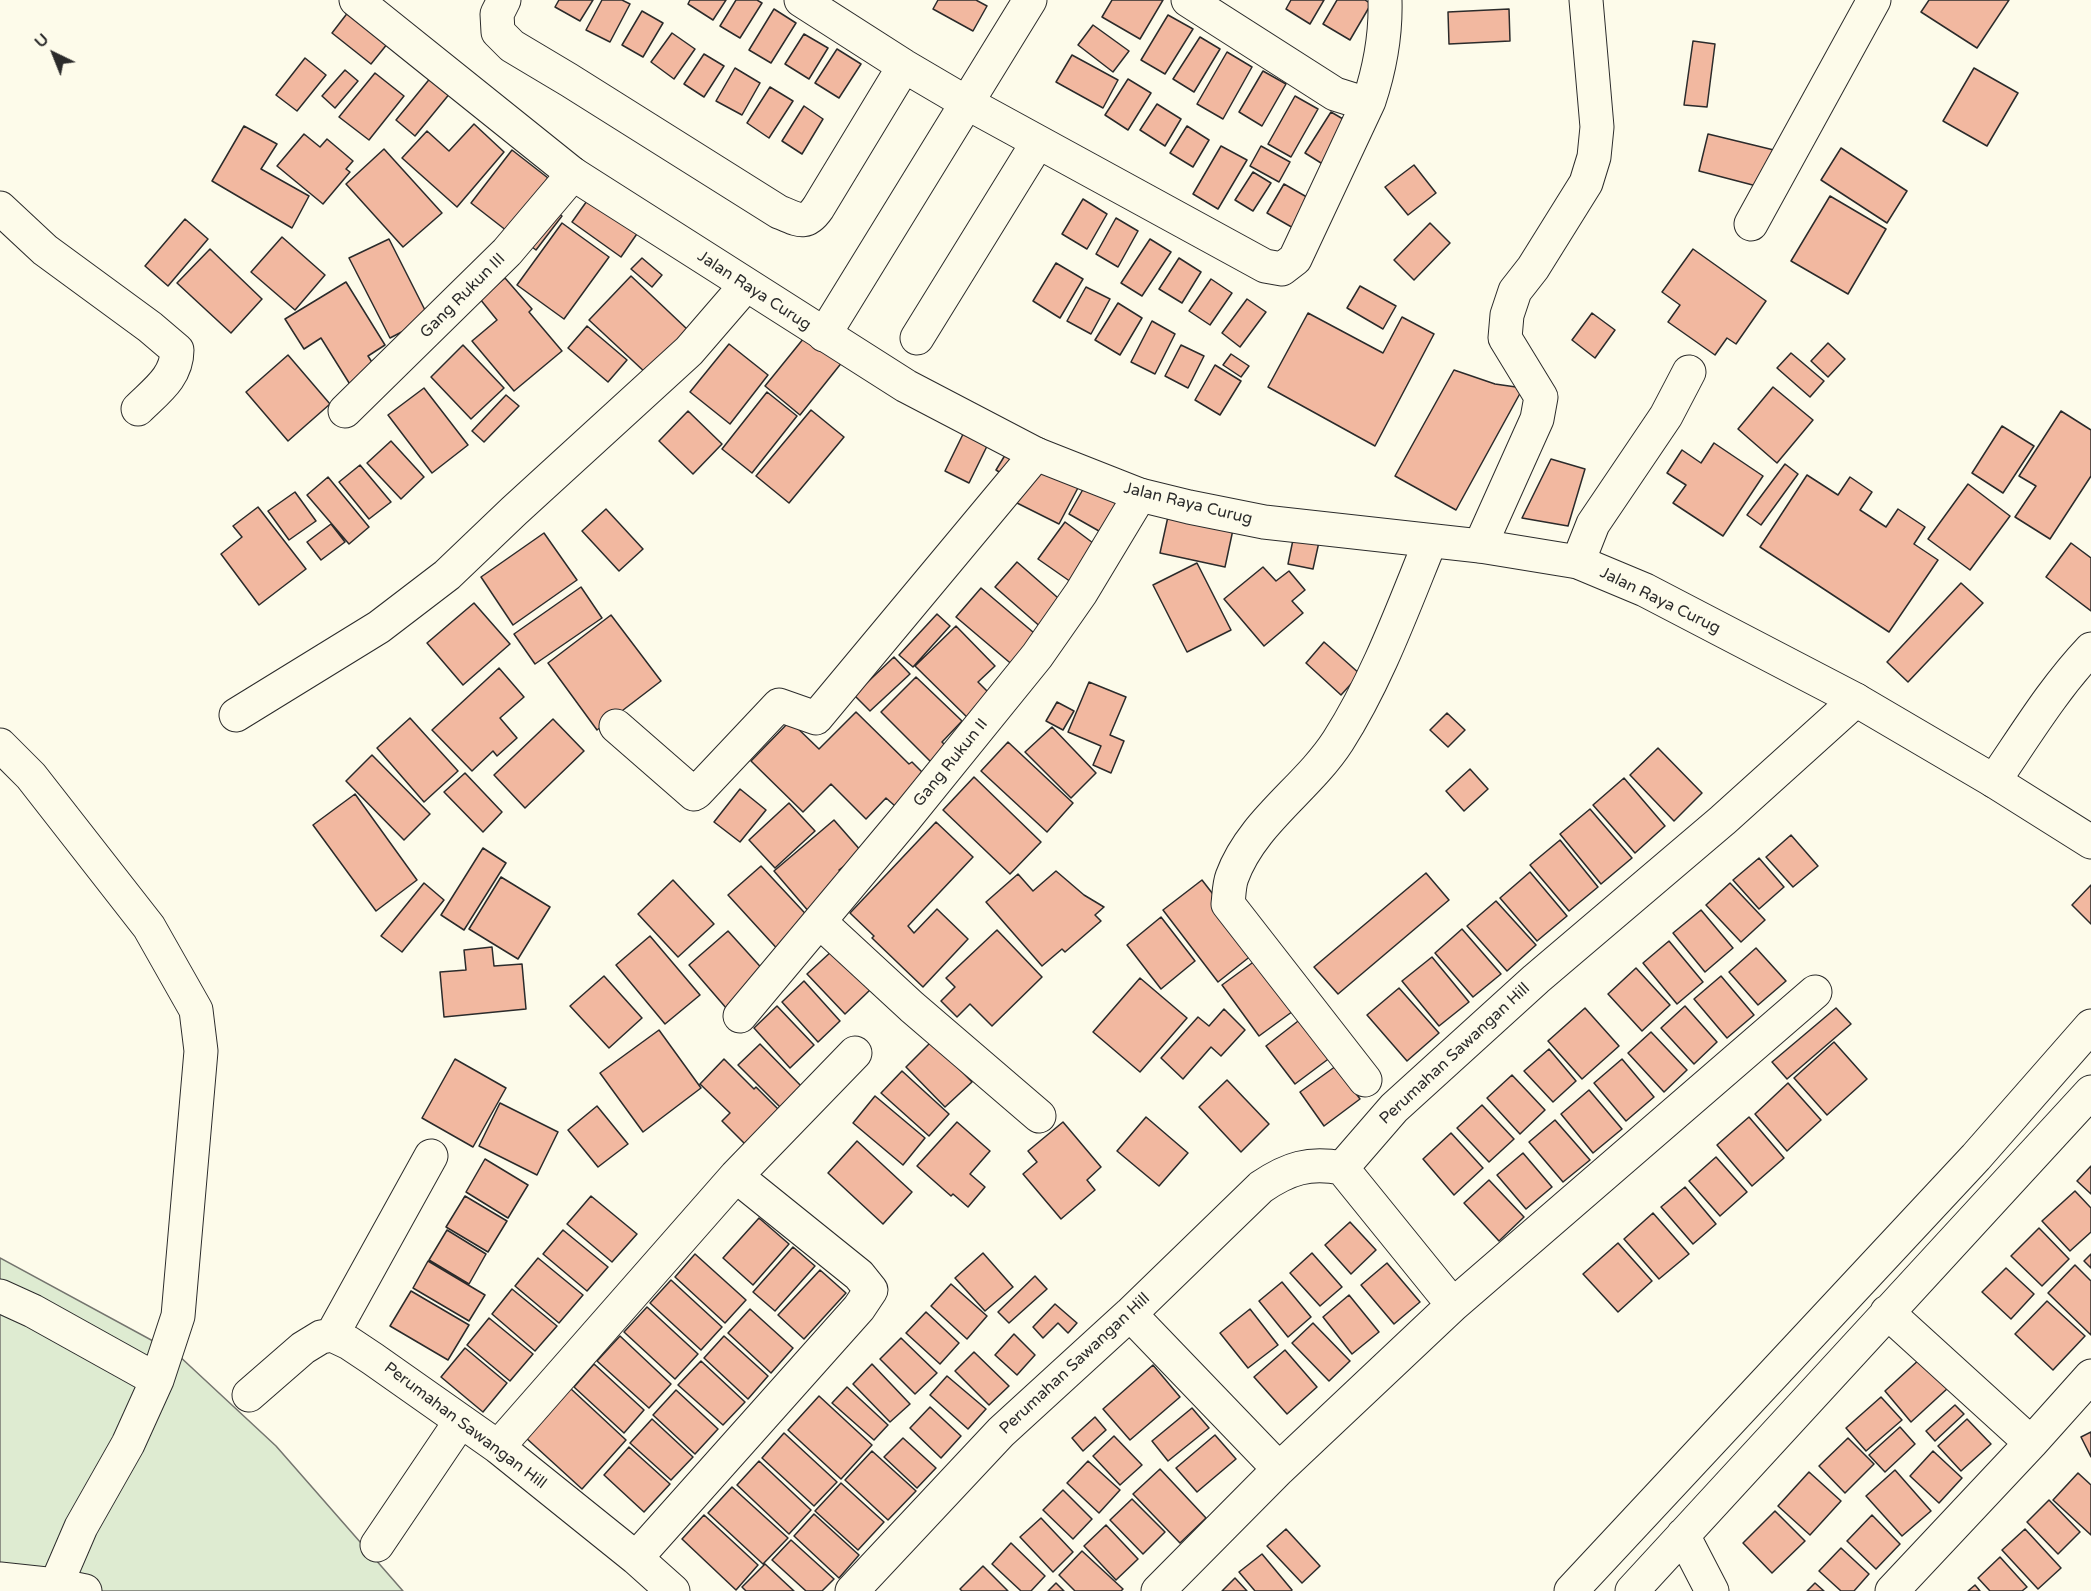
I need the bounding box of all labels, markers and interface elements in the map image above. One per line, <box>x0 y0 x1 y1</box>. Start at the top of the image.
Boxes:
north arrow <box>24 24 84 84</box>
text: U <box>30 29 53 52</box>
street label: Jalan Raya Curug <box>693 247 815 335</box>
street label: Gang Rukun III <box>417 250 509 342</box>
street label: Jalan Raya Curug <box>1122 479 1254 529</box>
street label: Jalan Raya Curug <box>1597 563 1723 639</box>
street label: Gang Rukun II <box>910 715 992 811</box>
street label: Perumahan Sawangan Hill <box>1376 979 1534 1129</box>
street label: Perumahan Sawangan Hill <box>996 1289 1154 1439</box>
street label: Perumahan Sawangan Hill <box>380 1359 550 1493</box>

